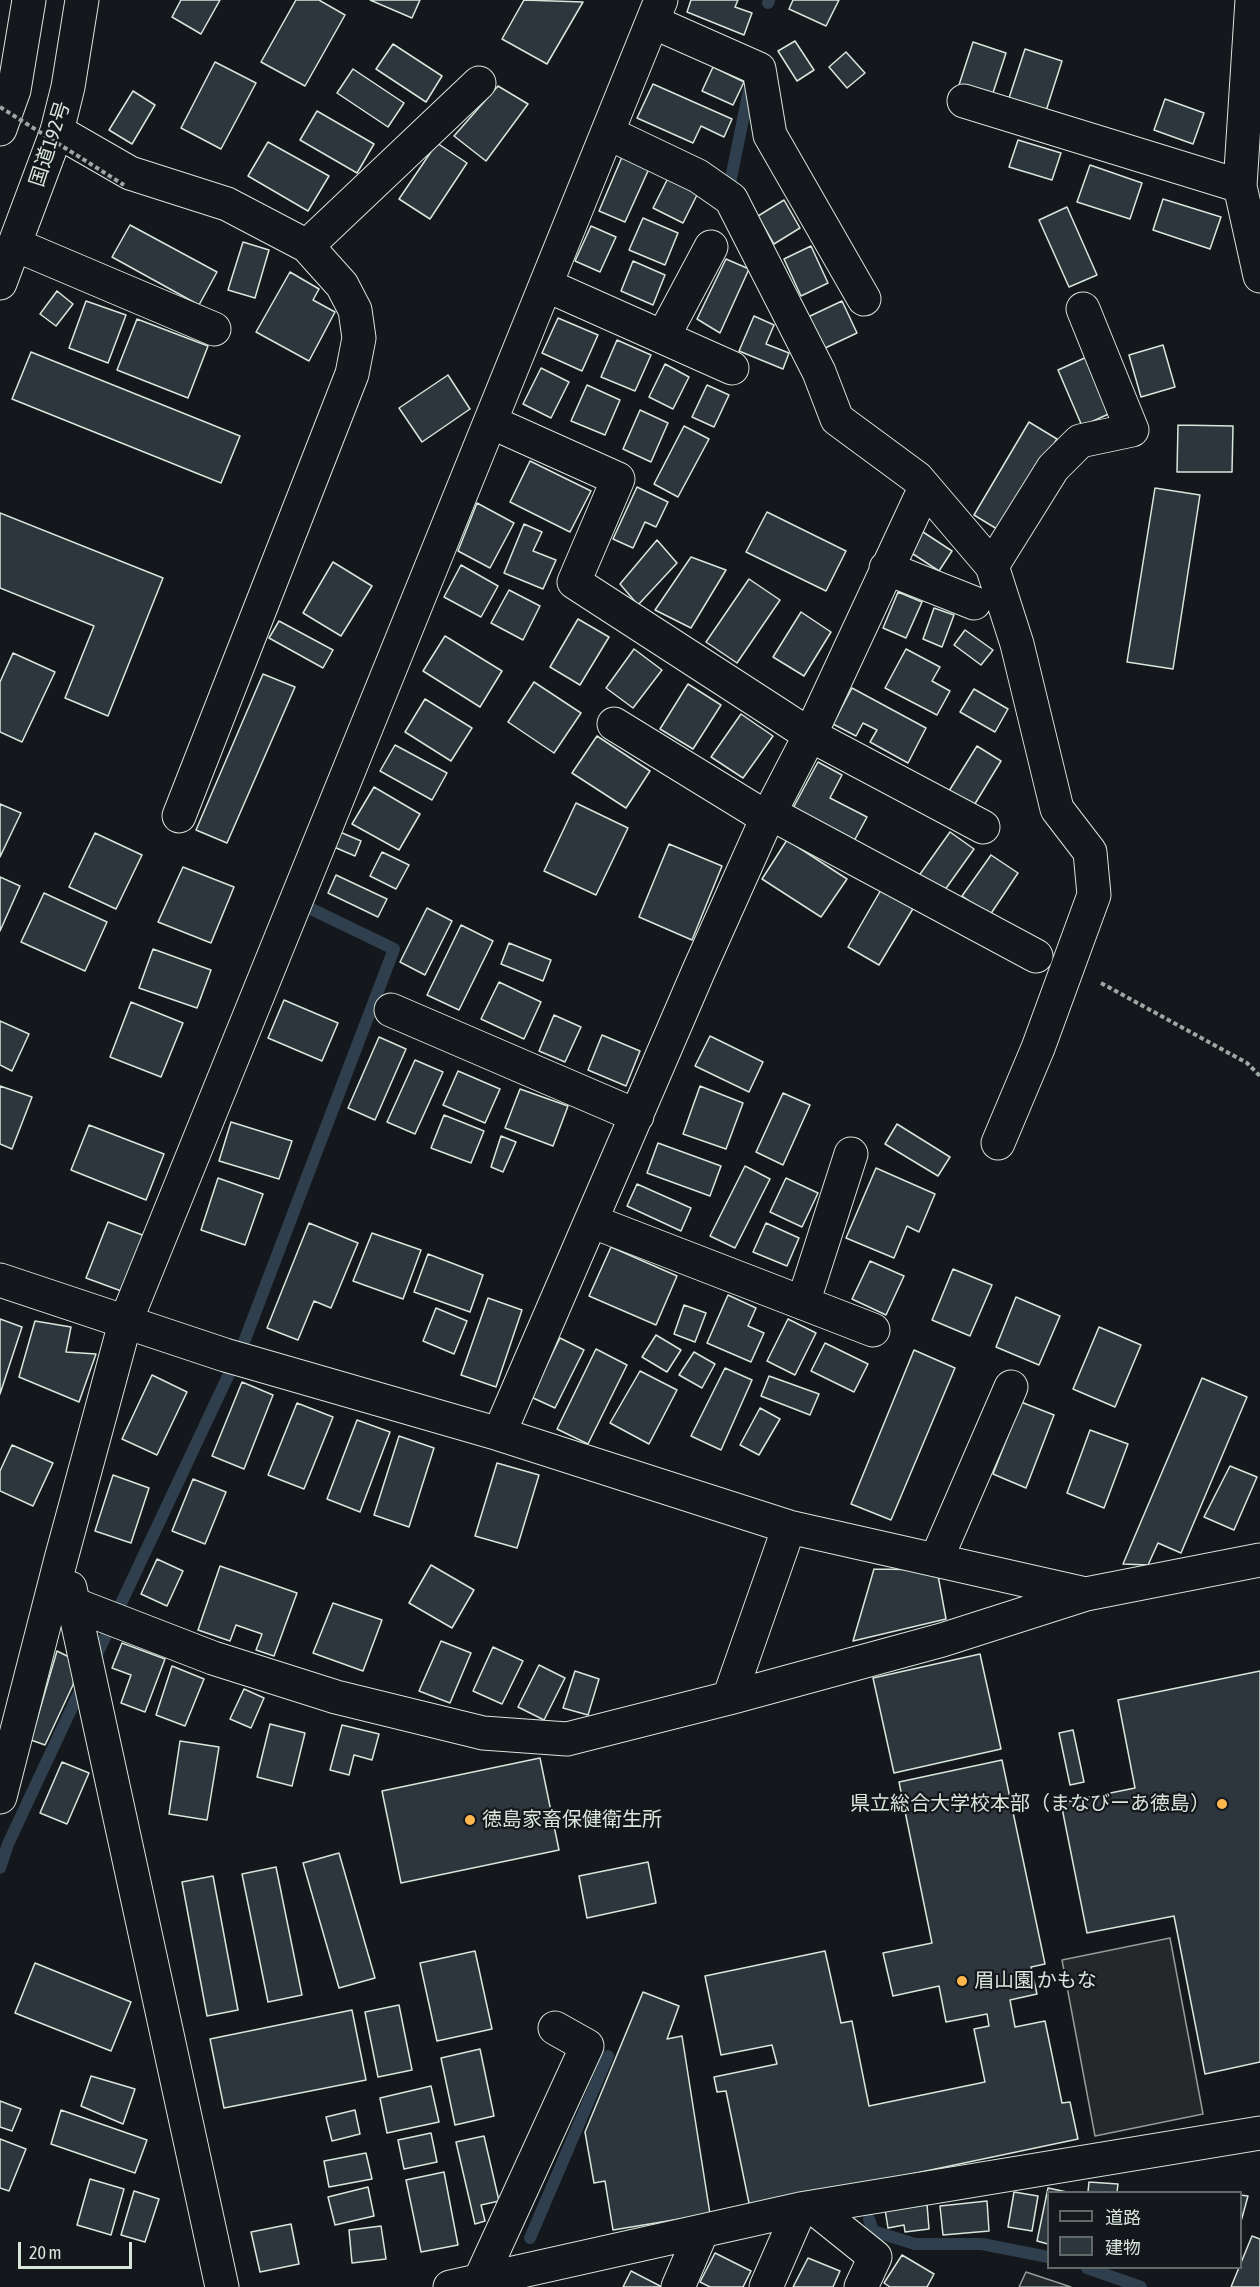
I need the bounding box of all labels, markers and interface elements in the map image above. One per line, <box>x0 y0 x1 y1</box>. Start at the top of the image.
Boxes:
street label: 国道192号 <box>25 98 75 190</box>
place label: 県立総合大学校本部（まなびーあ徳島） <box>850 1792 1210 1816</box>
marker: 県立総合大学校本部（まなびーあ徳島） <box>1215 1797 1229 1811</box>
place label: 徳島家畜保健衛生所 <box>482 1808 662 1832</box>
marker: 徳島家畜保健衛生所 <box>463 1813 477 1827</box>
place label: 眉山園 かもな <box>974 1969 1097 1993</box>
marker: 眉山園 かもな <box>955 1974 969 1988</box>
legend <box>1047 2191 1242 2269</box>
text: 道路 <box>1105 2207 1141 2228</box>
scale bar <box>21 2230 135 2268</box>
text: 建物 <box>1105 2237 1141 2258</box>
text: 20 m <box>29 2242 61 2263</box>

